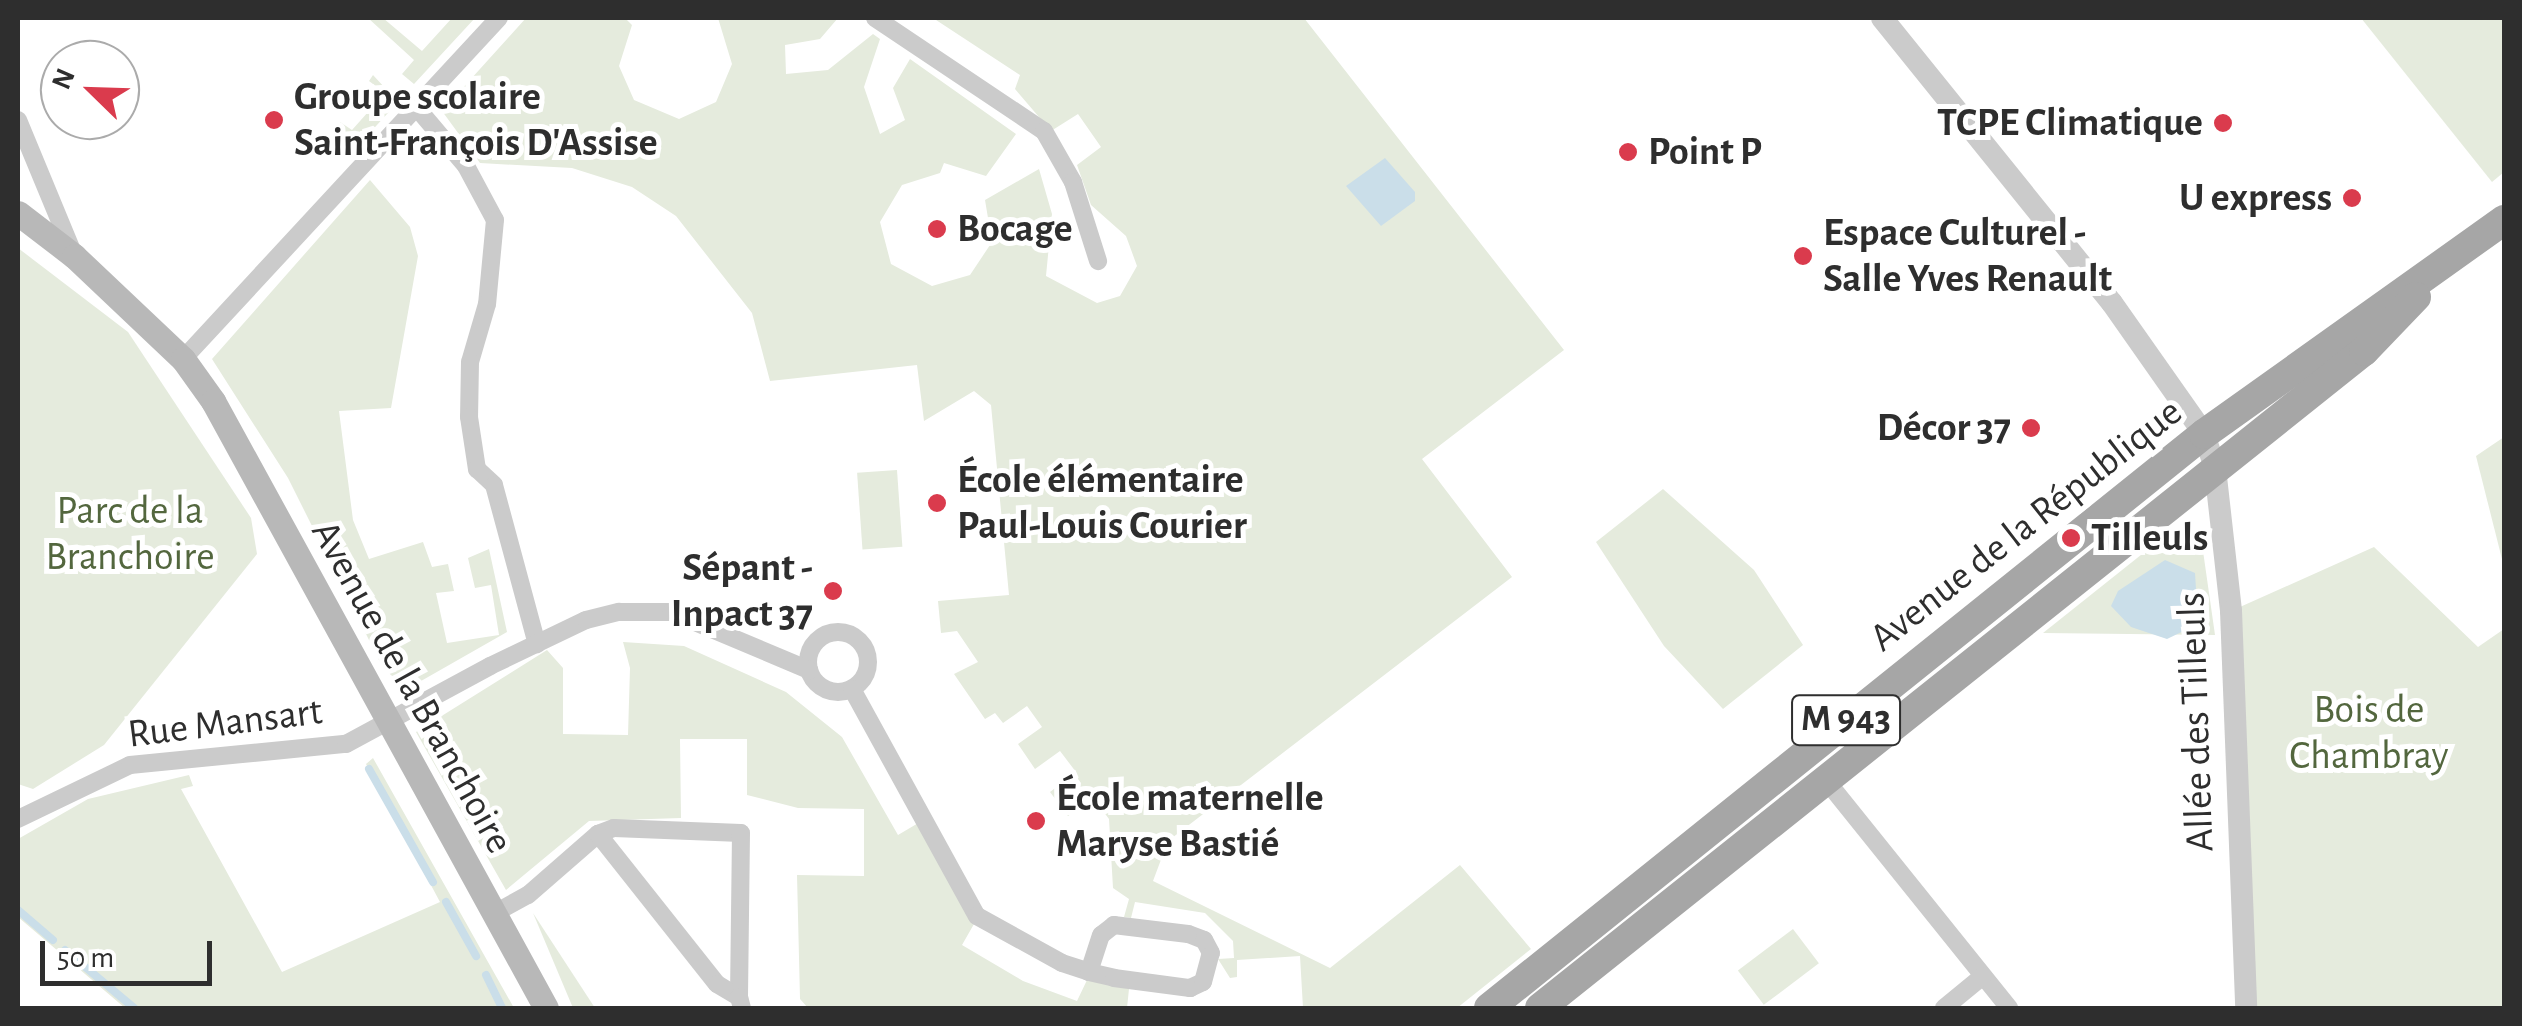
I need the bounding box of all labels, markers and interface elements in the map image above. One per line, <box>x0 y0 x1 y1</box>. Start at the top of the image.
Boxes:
north arrow <box>40 40 140 140</box>
text: N <box>48 65 81 93</box>
place label: Groupe scolaire Saint-François D'Assise <box>294 73 658 167</box>
place label: TCPE Climatique <box>1937 99 2203 147</box>
marker: Groupe scolaire Saint-François D'Assise <box>263 109 285 131</box>
marker: TCPE Climatique <box>2212 112 2234 134</box>
place label: Point P <box>1648 128 1762 176</box>
marker: Point P <box>1617 141 1639 163</box>
place label: U express <box>2179 174 2332 222</box>
marker: U express <box>2341 187 2363 209</box>
place label: Bocage <box>957 205 1073 253</box>
place label: Espace Culturel - Salle Yves Renault <box>1823 209 2112 303</box>
marker: Bocage <box>926 218 948 240</box>
marker: Espace Culturel - Salle Yves Renault <box>1792 245 1814 267</box>
street label: Avenue de la République <box>1860 388 2192 662</box>
place label: Décor 37 <box>1877 404 2011 452</box>
marker: Décor 37 <box>2020 417 2042 439</box>
place label: École élémentaire Paul-Louis Courier <box>957 456 1247 550</box>
park label: Parc de la Branchoire <box>45 487 215 581</box>
marker: École élémentaire Paul-Louis Courier <box>926 492 948 514</box>
street label: Avenue de la Branchoire <box>301 512 523 862</box>
place label: Tilleuls <box>2091 514 2208 562</box>
marker: Tilleuls <box>2060 527 2082 549</box>
place label: Sépant - Inpact 37 <box>671 544 813 638</box>
marker: Sépant - Inpact 37 <box>822 580 844 602</box>
street label: Allée des Tilleuls <box>2167 592 2225 852</box>
park label: Bois de Chambray <box>2289 686 2449 780</box>
street label: Rue Mansart <box>125 687 325 759</box>
road number: M 943 <box>1791 687 1901 753</box>
place label: École maternelle Maryse Bastié <box>1056 774 1324 868</box>
marker: École maternelle Maryse Bastié <box>1025 810 1047 832</box>
scale bar <box>45 921 218 983</box>
text: 50 m <box>57 943 114 973</box>

